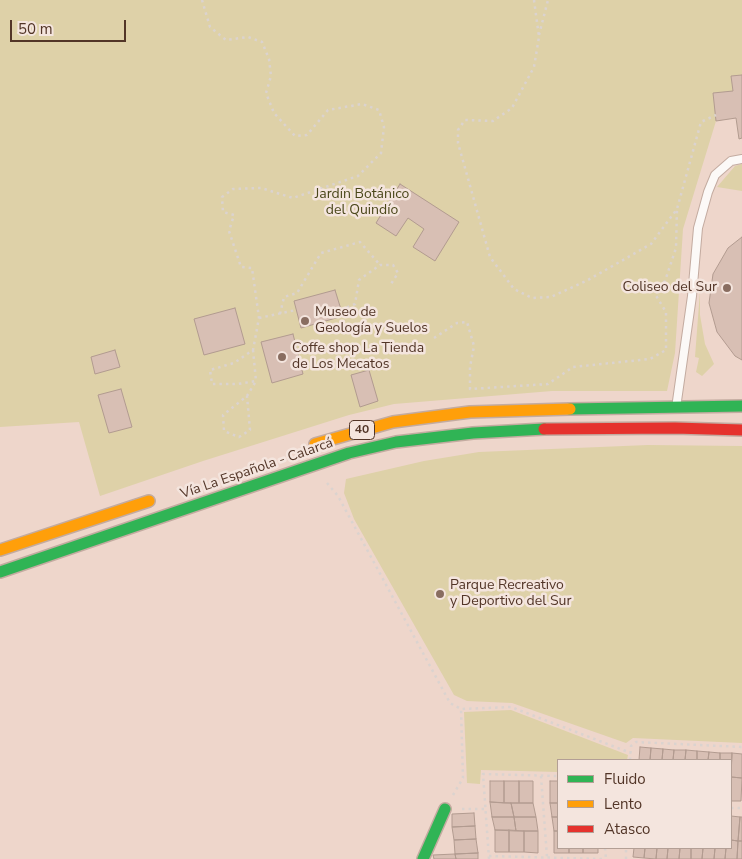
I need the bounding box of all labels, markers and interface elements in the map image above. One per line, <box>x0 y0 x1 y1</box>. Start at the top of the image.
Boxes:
scale bar <box>12 10 129 42</box>
text: 50 m <box>18 19 53 39</box>
park label: Jardín Botánico del Quindío <box>315 187 409 220</box>
place label: Coliseo del Sur <box>623 280 717 296</box>
marker: Coliseo del Sur <box>721 282 733 294</box>
place label: Museo de Geología y Suelos <box>315 305 428 338</box>
marker: Museo de Geología y Suelos <box>299 315 311 327</box>
place label: Coffe shop La Tienda de Los Mecatos <box>292 341 424 374</box>
marker: Coffe shop La Tienda de Los Mecatos <box>276 351 288 363</box>
road number: 40 <box>350 420 374 440</box>
street label: Vía La Española - Calarcá <box>178 435 336 503</box>
place label: Parque Recreativo y Deportivo del Sur <box>450 578 571 610</box>
marker: Parque Recreativo y Deportivo del Sur <box>434 588 446 600</box>
legend <box>557 759 732 849</box>
text: Fluido <box>604 769 646 789</box>
text: Lento <box>604 794 642 814</box>
text: Atasco <box>604 819 650 839</box>

